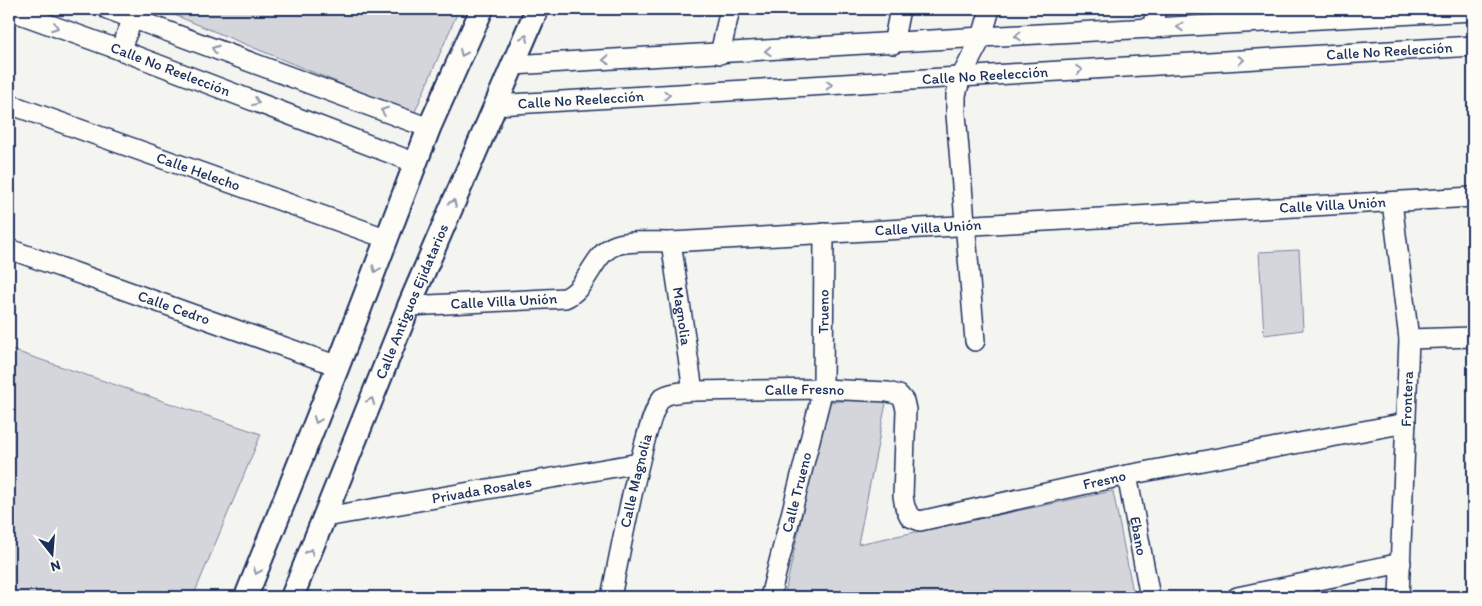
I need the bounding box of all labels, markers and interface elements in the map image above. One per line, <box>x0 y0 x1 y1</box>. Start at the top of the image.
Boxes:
one-way arrow <box>50 21 58 31</box>
one-way arrow <box>1176 22 1184 33</box>
one-way arrow <box>1013 30 1021 41</box>
one-way arrow <box>518 34 529 43</box>
street label: Calle No Reelección <box>108 38 233 100</box>
street label: Calle No Reelección <box>1326 38 1454 64</box>
one-way arrow <box>211 45 220 55</box>
one-way arrow <box>764 45 772 56</box>
one-way arrow <box>458 48 469 57</box>
one-way arrow <box>602 55 610 66</box>
one-way arrow <box>1237 55 1245 66</box>
street label: Calle No Reelección <box>921 63 1049 88</box>
one-way arrow <box>1075 65 1083 76</box>
one-way arrow <box>826 80 834 91</box>
street label: Calle No Reelección <box>517 87 645 113</box>
one-way arrow <box>663 89 671 100</box>
one-way arrow <box>251 96 260 106</box>
one-way arrow <box>380 107 389 117</box>
street label: Calle Helecho <box>154 148 243 195</box>
street label: Calle Villa Unión <box>1279 193 1387 217</box>
one-way arrow <box>447 199 458 208</box>
street label: Calle Villa Unión <box>874 216 983 240</box>
street label: Calle Antiguos Ejidatarios <box>372 221 452 382</box>
one-way arrow <box>372 264 382 273</box>
street label: Magnolia <box>669 286 695 347</box>
street label: Calle Cedro <box>135 287 212 329</box>
street label: Calle Villa Unión <box>450 289 558 313</box>
street label: Trueno <box>814 289 833 334</box>
street label: Frontera <box>1397 371 1417 427</box>
street label: Calle Fresno <box>765 380 845 399</box>
one-way arrow <box>364 397 375 406</box>
one-way arrow <box>313 416 323 424</box>
street label: Calle Magnolia <box>616 431 656 529</box>
street label: Calle Trueno <box>778 450 816 535</box>
street label: Fresno <box>1081 467 1128 494</box>
street label: Privada Rosales <box>430 473 533 507</box>
street label: Ebano <box>1126 515 1151 557</box>
north arrow <box>28 528 78 578</box>
one-way arrow <box>304 548 314 557</box>
text: N <box>49 556 63 575</box>
one-way arrow <box>253 567 263 575</box>

